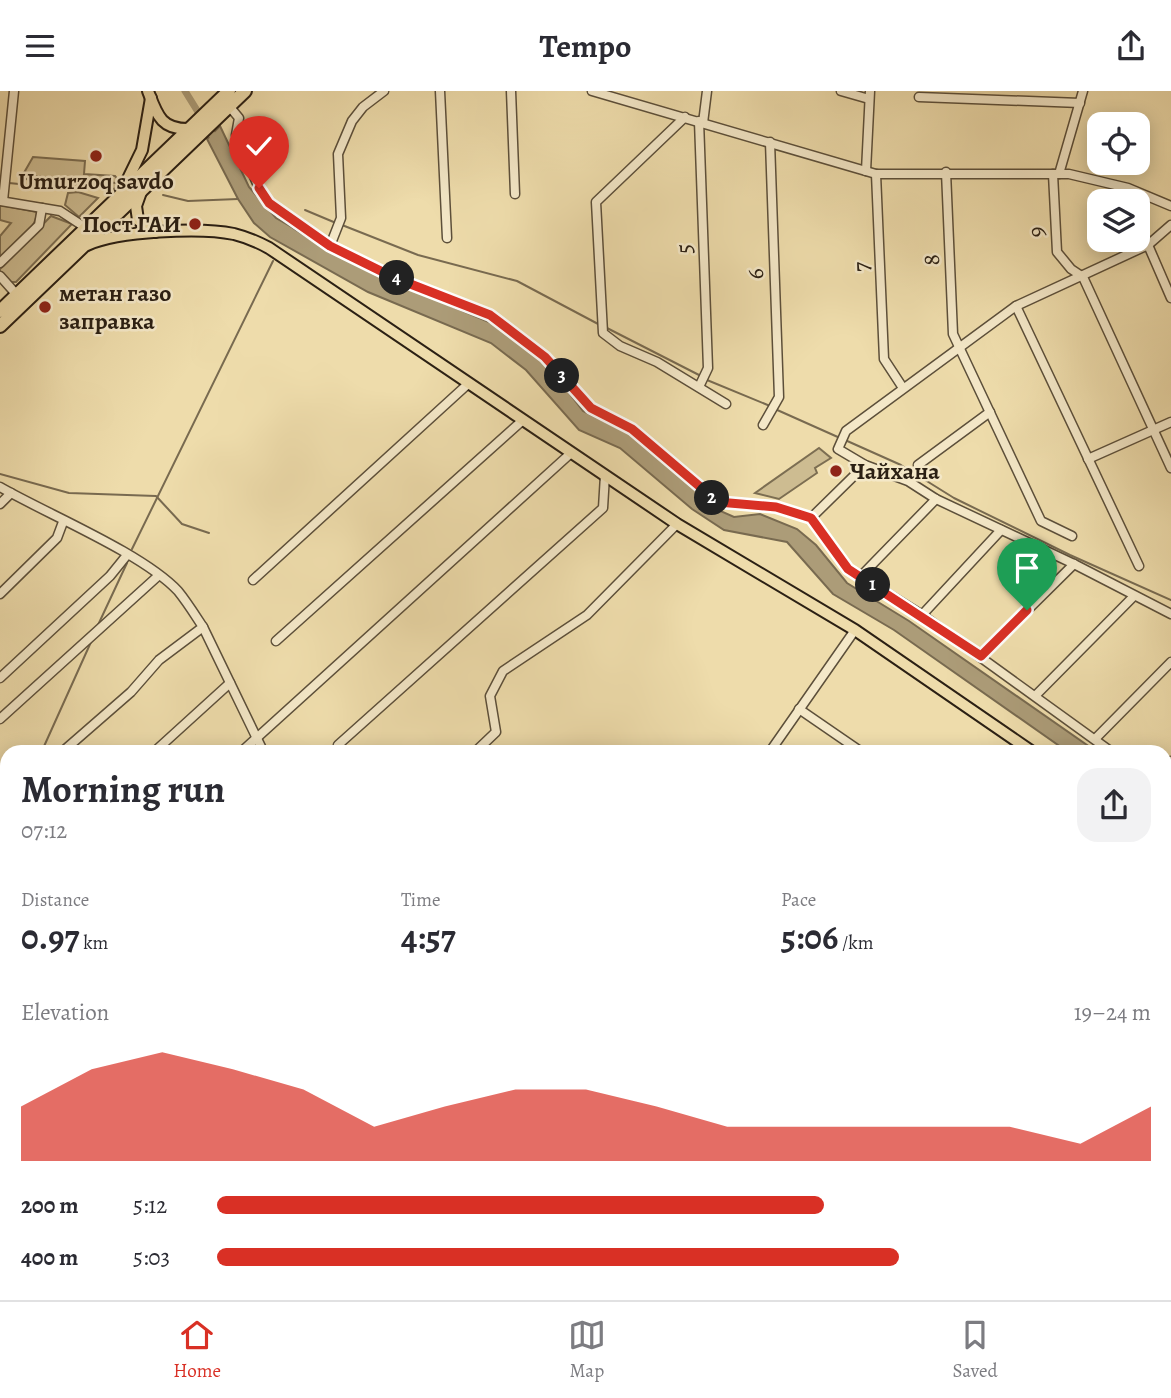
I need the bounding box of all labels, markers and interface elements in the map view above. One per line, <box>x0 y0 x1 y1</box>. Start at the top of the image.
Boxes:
text: Tempo <box>540 24 631 68</box>
icon: menu <box>21 27 59 65</box>
icon: share <box>1112 27 1150 65</box>
map controls <box>1087 112 1150 252</box>
button: locate <box>1087 112 1150 175</box>
pin <box>229 116 289 188</box>
icon: check <box>240 127 278 165</box>
marker: Umurzoq savdo <box>88 148 104 164</box>
place label: Umurzoq savdo <box>18 165 174 197</box>
button: layers <box>1087 189 1150 252</box>
place label: Пост ГАИ <box>82 208 181 240</box>
marker: Пост ГАИ <box>187 216 203 232</box>
street label: 9 <box>1020 226 1052 238</box>
street label: 5 <box>668 243 700 255</box>
street label: 8 <box>915 254 947 266</box>
street label: 7 <box>845 260 877 273</box>
pin: 4 <box>380 261 414 295</box>
text: 4 <box>392 264 401 290</box>
street label: 6 <box>739 268 771 280</box>
place label: метан газо заправка <box>59 277 171 337</box>
marker: метан газо заправка <box>37 299 53 315</box>
pin: 3 <box>544 359 580 393</box>
text: 3 <box>557 362 566 388</box>
place label: Чайхана <box>850 455 940 487</box>
marker: Чайхана <box>828 463 844 479</box>
pin: 2 <box>694 481 730 515</box>
text: 2 <box>707 484 716 510</box>
pin <box>997 538 1057 610</box>
icon: arrive <box>1008 549 1046 587</box>
pin: 1 <box>856 567 890 603</box>
text: 1 <box>869 571 876 597</box>
text: Morning run <box>21 763 225 815</box>
button: share <box>1077 768 1151 842</box>
text: 07:12 <box>21 815 67 846</box>
text: Distance <box>21 887 89 913</box>
text: Time <box>401 887 440 913</box>
text: Pace <box>781 887 816 913</box>
text: 0.97 <box>21 913 79 961</box>
text: 4:57 <box>401 913 456 961</box>
text: 5:06 <box>781 913 838 961</box>
text: km <box>79 930 108 956</box>
text: /km <box>838 930 874 956</box>
text: Elevation <box>21 997 109 1028</box>
text: 19–24 m <box>1074 997 1151 1028</box>
text: 200 m <box>21 1190 79 1221</box>
text: 5:12 <box>133 1190 167 1221</box>
text: 400 m <box>21 1242 78 1273</box>
text: 5:03 <box>133 1242 170 1273</box>
tab: Home <box>173 1316 221 1384</box>
tab: Map <box>568 1316 606 1384</box>
tab: Saved <box>953 1316 998 1384</box>

